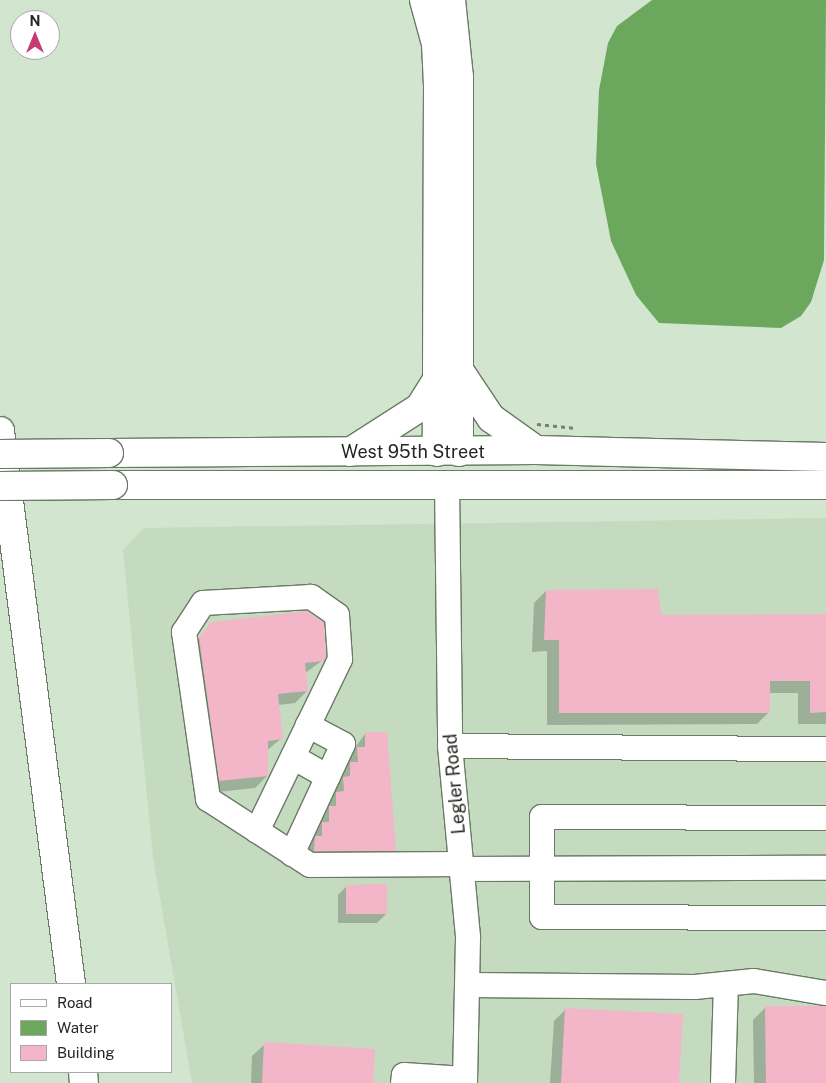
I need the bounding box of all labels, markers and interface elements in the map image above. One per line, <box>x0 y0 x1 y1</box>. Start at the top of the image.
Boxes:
north arrow <box>10 10 60 60</box>
text: N <box>30 13 40 29</box>
street label: West 95th Street <box>341 441 485 463</box>
street label: Legler Road <box>440 733 470 835</box>
legend <box>10 983 172 1073</box>
text: Road <box>57 994 93 1011</box>
text: Water <box>57 1019 99 1036</box>
text: Building <box>57 1044 115 1061</box>

